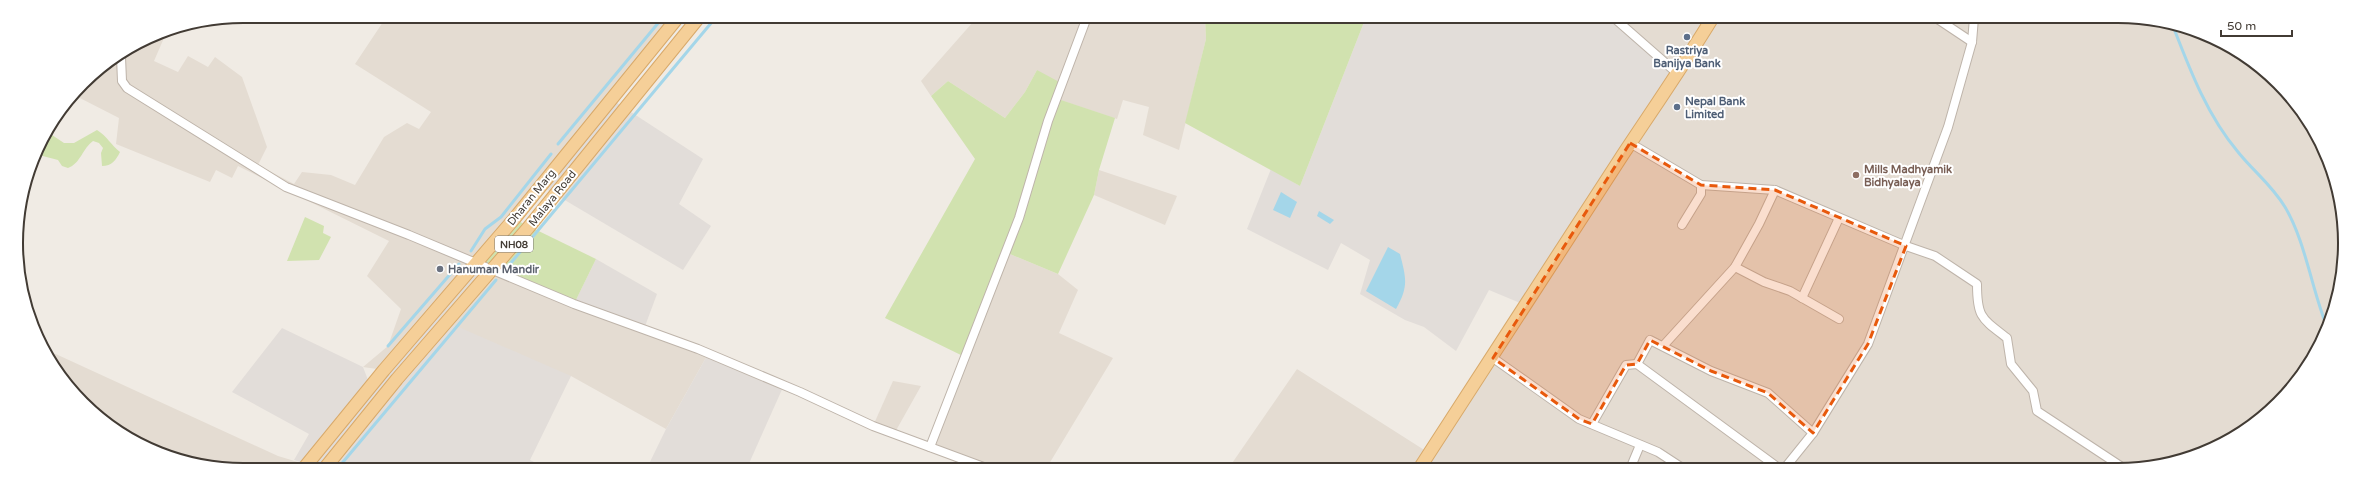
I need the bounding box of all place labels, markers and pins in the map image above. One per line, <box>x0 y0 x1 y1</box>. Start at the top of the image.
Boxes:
marker: Rastriya Banijya Bank <box>1682 32 1692 42</box>
place label: Rastriya Banijya Bank <box>1653 44 1721 71</box>
place label: Nepal Bank Limited <box>1685 95 1745 121</box>
marker: Nepal Bank Limited <box>1672 102 1682 112</box>
place label: Mills Madhyamik Bidhyalaya <box>1864 163 1952 190</box>
marker: Mills Madhyamik Bidhyalaya <box>1851 170 1861 180</box>
place label: Hanuman Mandir <box>448 263 540 276</box>
marker: Hanuman Mandir <box>435 264 445 274</box>

